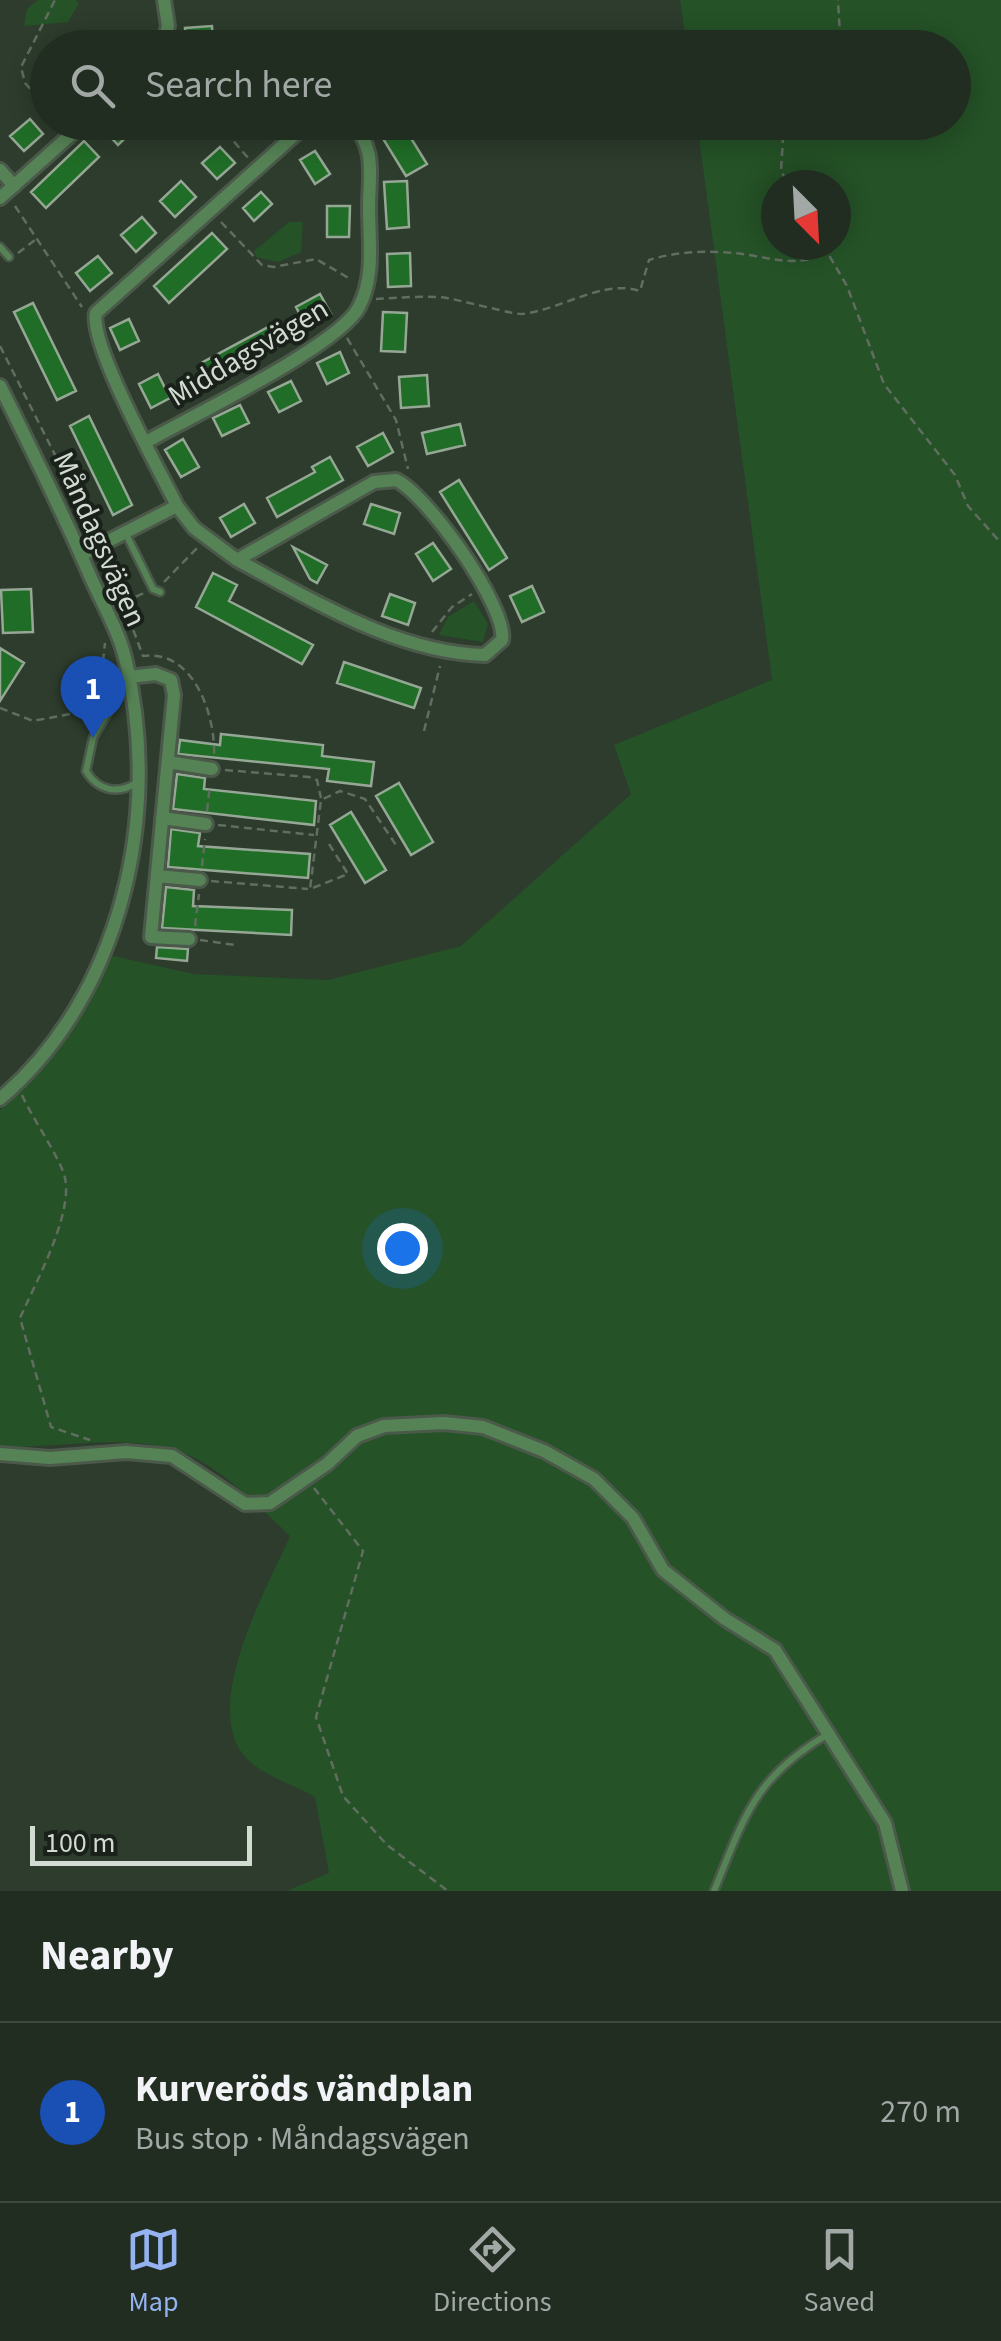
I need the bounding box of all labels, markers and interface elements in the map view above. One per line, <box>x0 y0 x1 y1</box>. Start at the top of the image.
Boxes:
search box <box>30 30 971 140</box>
icon: search <box>65 58 120 113</box>
text: Search here <box>145 58 332 112</box>
north arrow <box>761 170 851 260</box>
street label: Middagsvägen <box>160 288 336 417</box>
street label: Måndagsvägen <box>42 445 157 634</box>
pin: 1 <box>61 656 126 738</box>
your location <box>377 1223 428 1274</box>
scale bar <box>30 1821 252 1866</box>
text: 100 m <box>45 1823 116 1863</box>
text: Nearby <box>40 1926 174 1986</box>
text: Kurveröds vändplan <box>135 2062 473 2116</box>
text: 1 <box>64 2089 81 2135</box>
text: 270 m <box>880 2089 961 2135</box>
text: Bus stop · Måndagsvägen <box>135 2116 470 2162</box>
tab: Map <box>126 2222 181 2322</box>
tab: Directions <box>433 2222 552 2322</box>
tab: Saved <box>804 2222 875 2322</box>

